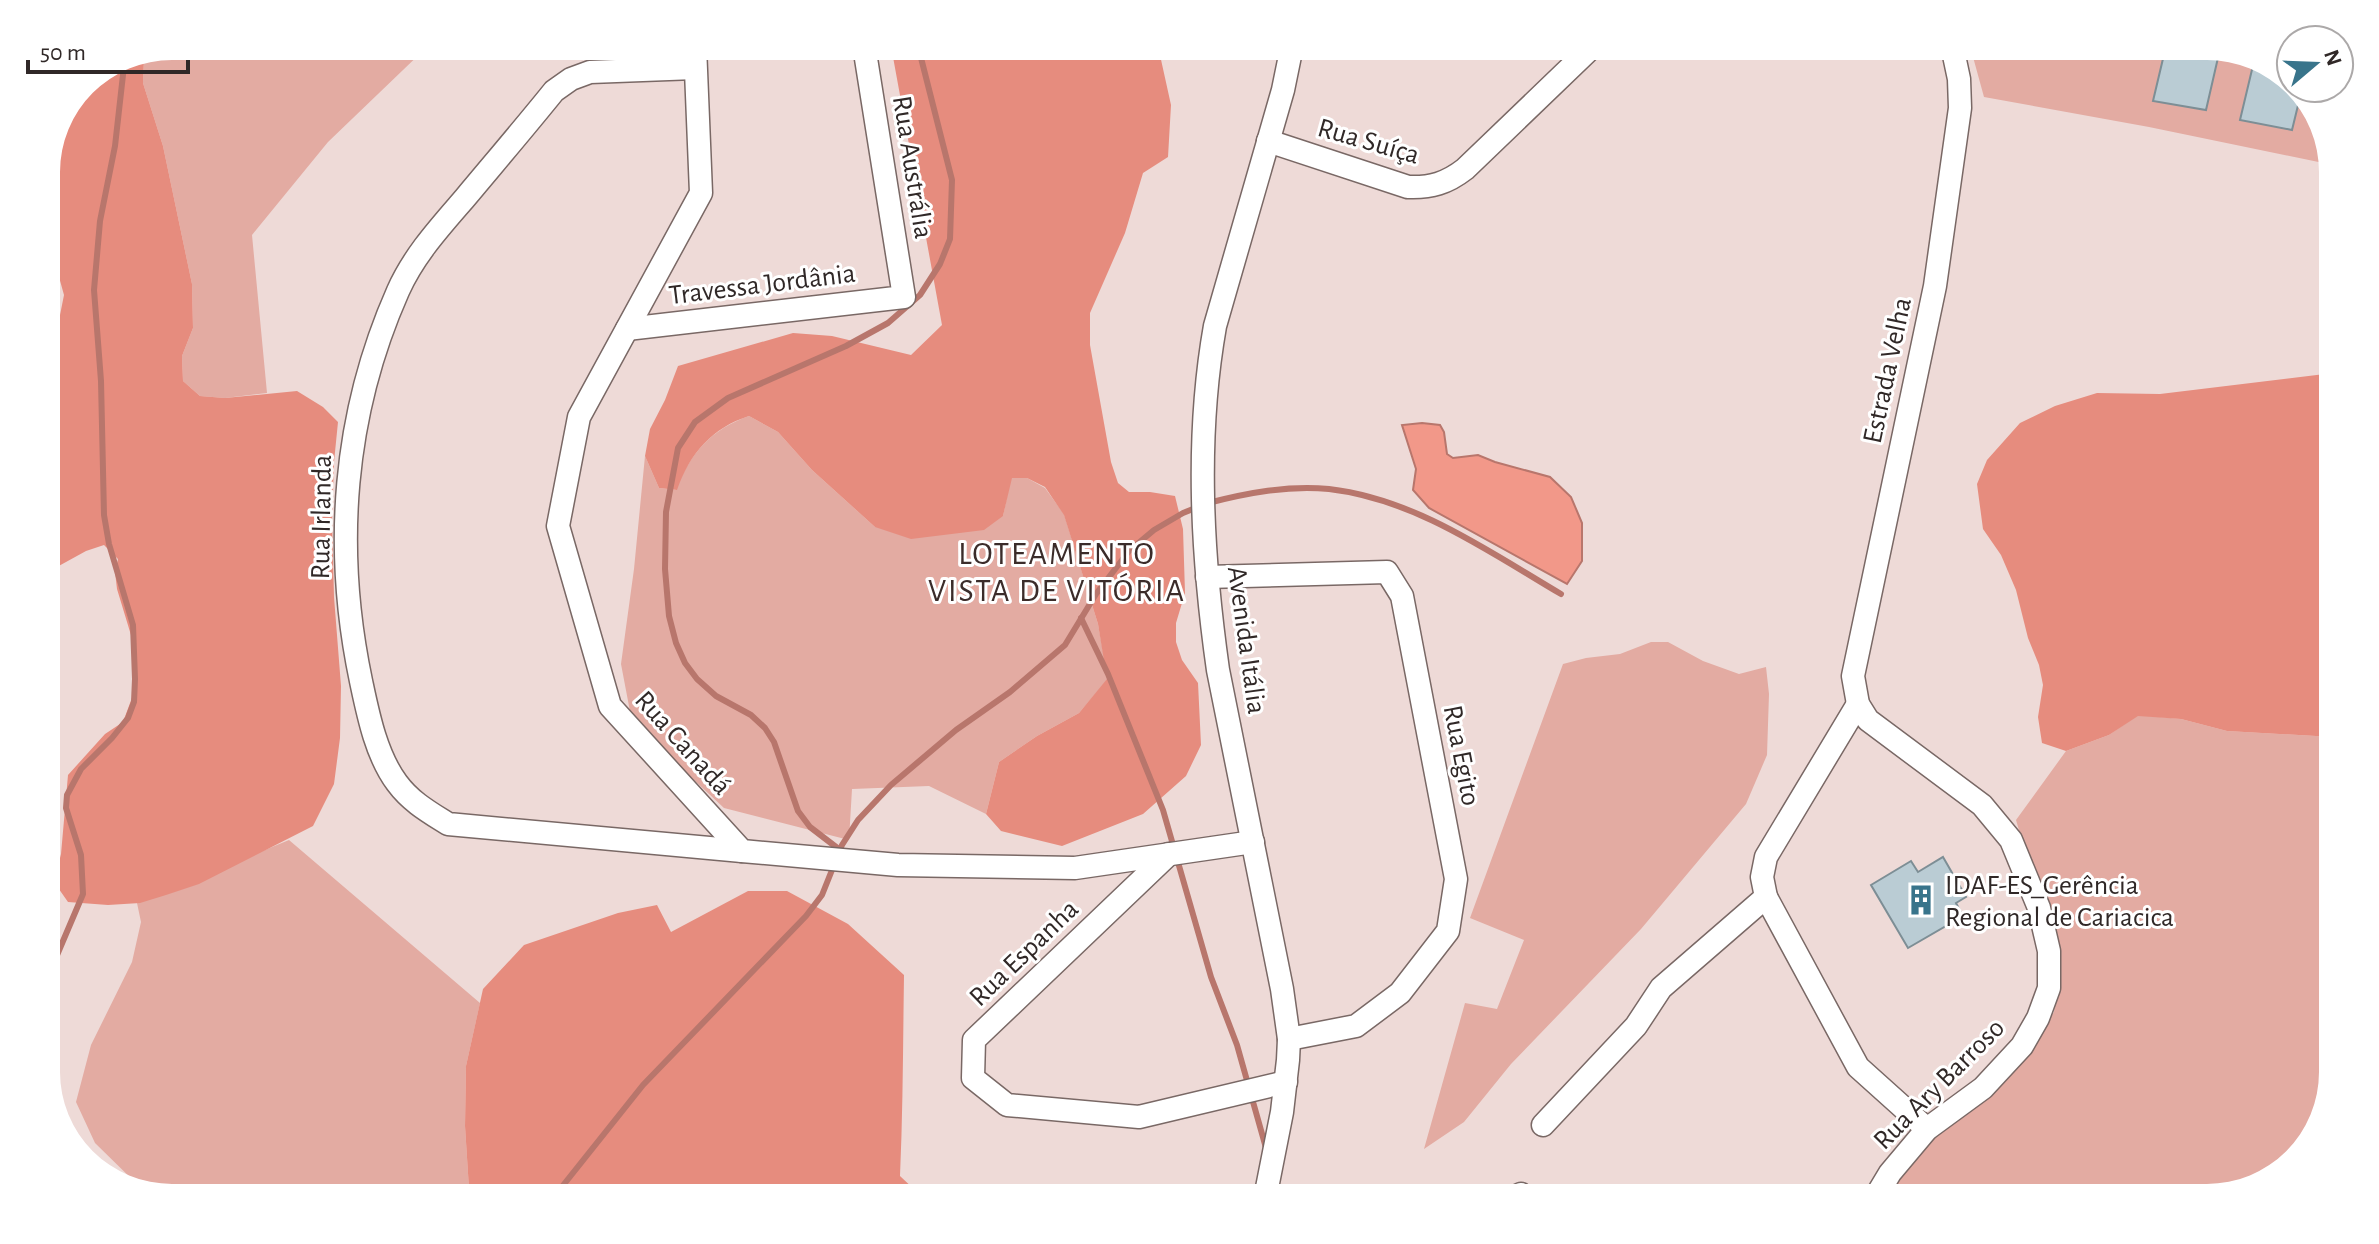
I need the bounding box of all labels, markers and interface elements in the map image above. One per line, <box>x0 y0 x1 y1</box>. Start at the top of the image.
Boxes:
scale bar <box>28 24 188 74</box>
north arrow <box>2275 24 2355 104</box>
text: 50 m <box>40 41 86 65</box>
text: N <box>2320 47 2346 69</box>
street label: Rua Austrália <box>887 94 937 241</box>
street label: Rua Suíça <box>1314 114 1423 170</box>
street label: Travessa Jordânia <box>667 260 857 310</box>
street label: Estrada Velha <box>1859 295 1917 446</box>
street label: Rua Irlanda <box>307 454 337 580</box>
district label: LOTEAMENTO VISTA DE VITÓRIA <box>928 538 1186 607</box>
street label: Avenida Itália <box>1222 565 1270 716</box>
street label: Rua Canadá <box>629 686 736 801</box>
street label: Rua Egito <box>1438 703 1484 808</box>
place label: IDAF-ES_Gerência Regional de Cariacica <box>1945 872 2174 932</box>
building icon: IDAF-ES_Gerência Regional de Cariacica <box>1904 883 1938 917</box>
street label: Rua Espanha <box>964 895 1084 1012</box>
street label: Rua Ary Barroso <box>1869 1014 2010 1155</box>

